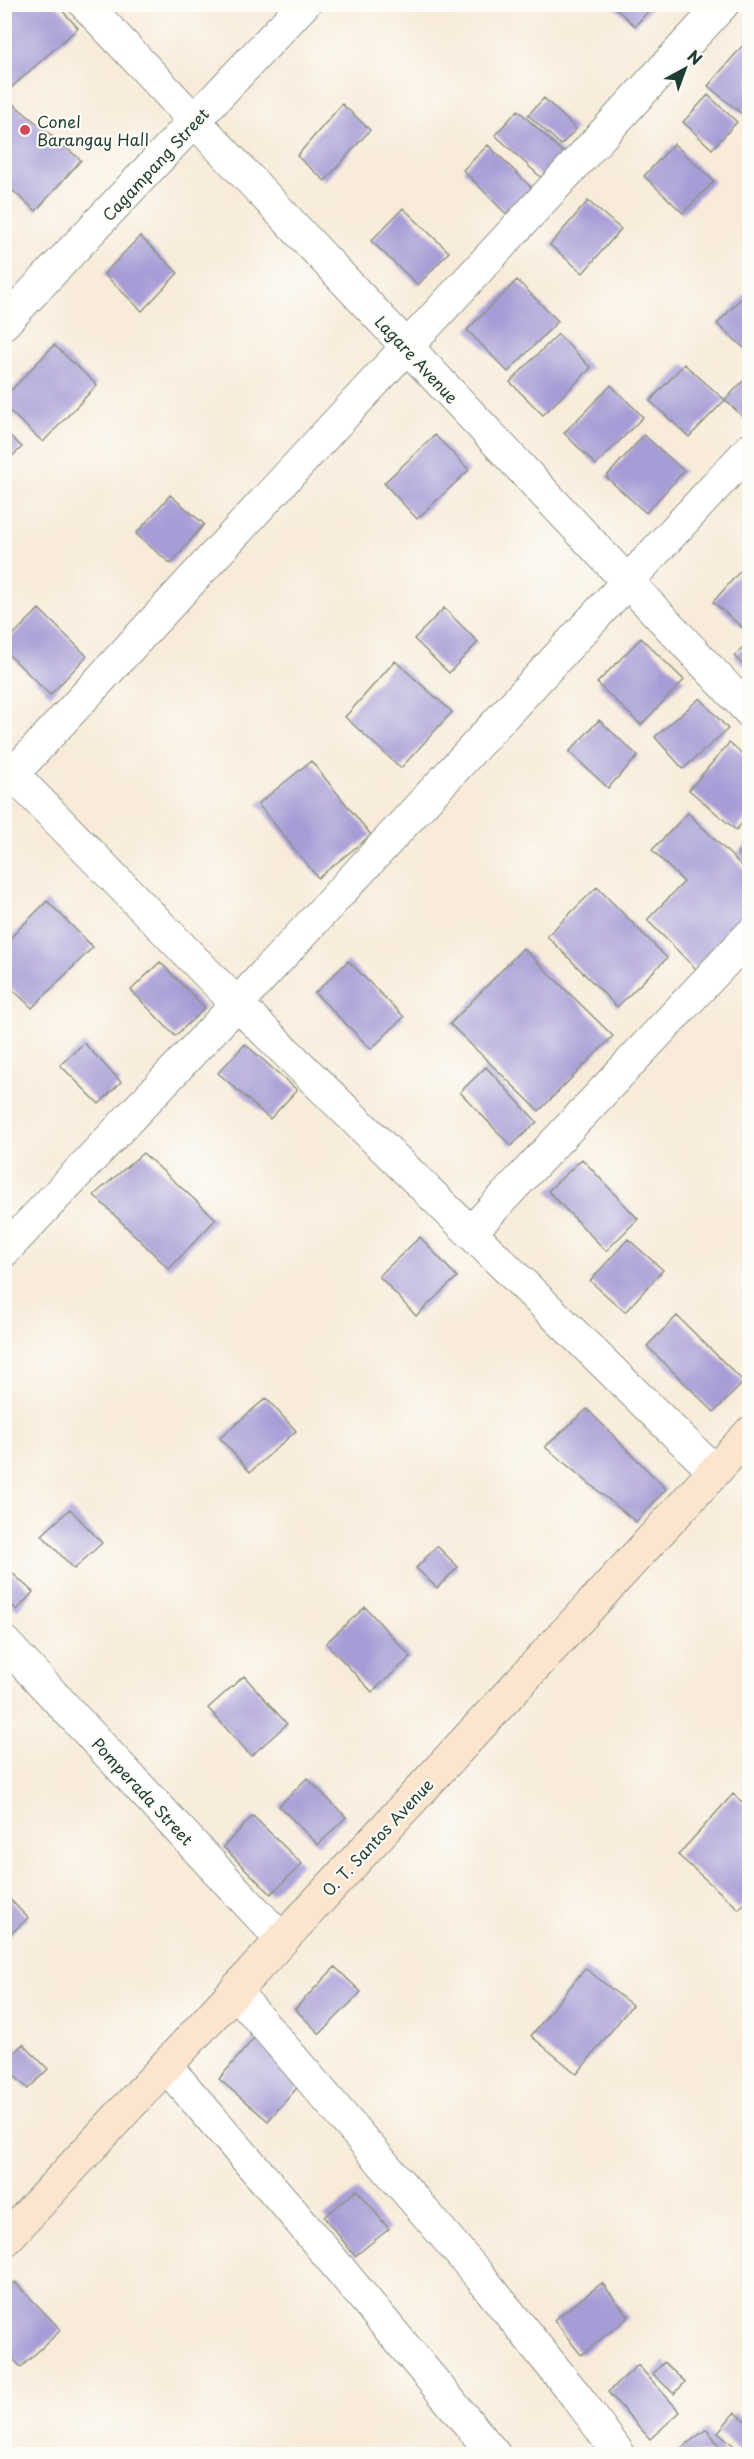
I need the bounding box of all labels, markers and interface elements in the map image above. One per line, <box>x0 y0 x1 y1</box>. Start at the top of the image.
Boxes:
north arrow <box>655 39 715 99</box>
text: N <box>683 44 708 70</box>
street label: Cagampang Street <box>96 102 214 226</box>
place label: Conel Barangay Hall <box>37 109 149 151</box>
marker: Conel Barangay Hall <box>18 123 32 137</box>
street label: Lagare Avenue <box>370 310 464 408</box>
street label: Pomperada Street <box>87 1732 200 1851</box>
street label: O. T. Santos Avenue <box>316 1773 438 1901</box>

